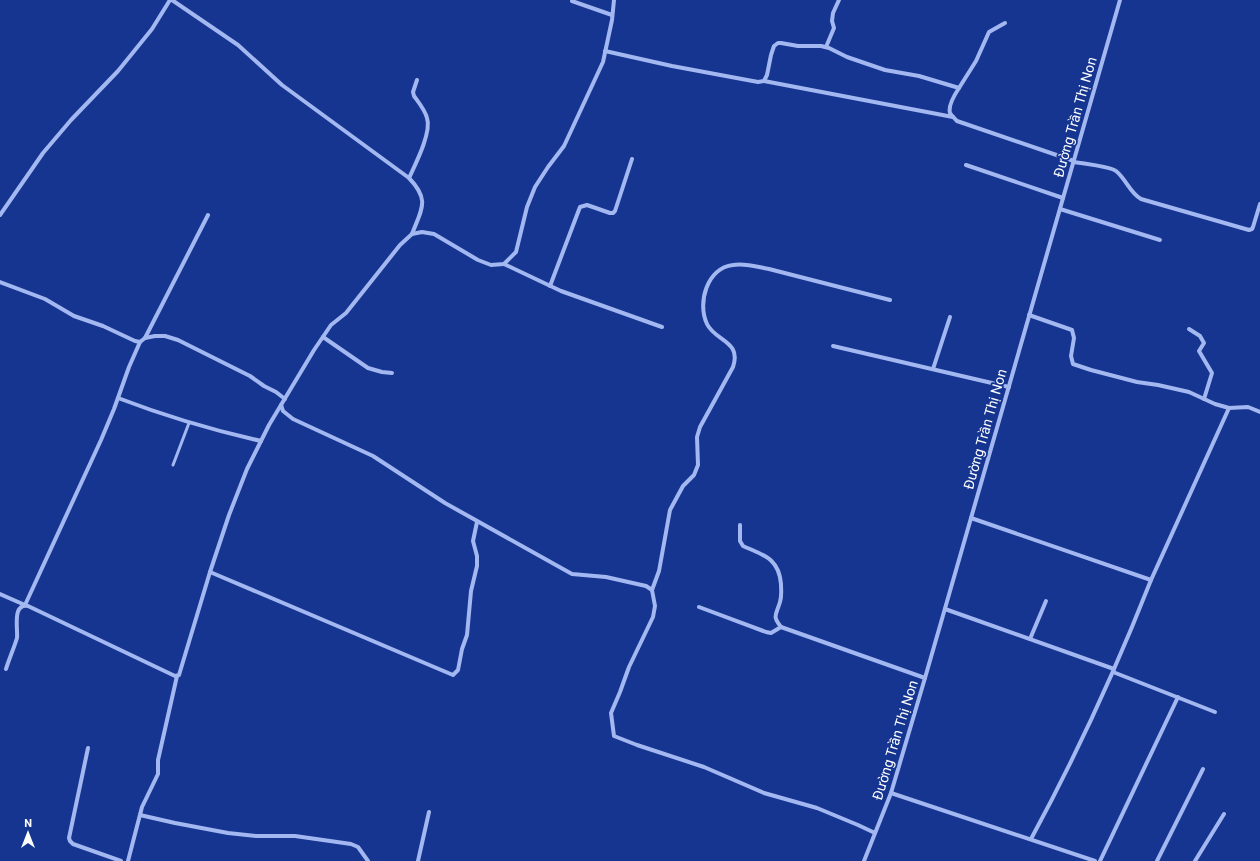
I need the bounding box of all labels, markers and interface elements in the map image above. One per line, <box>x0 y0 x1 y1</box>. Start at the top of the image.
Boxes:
street label: Đường Trần Thị Non <box>1050 55 1100 179</box>
street label: Đường Trần Thị Non <box>960 367 1010 491</box>
street label: Đường Trần Thị Non <box>869 678 921 802</box>
north arrow <box>8 813 48 853</box>
text: N <box>24 817 32 830</box>

